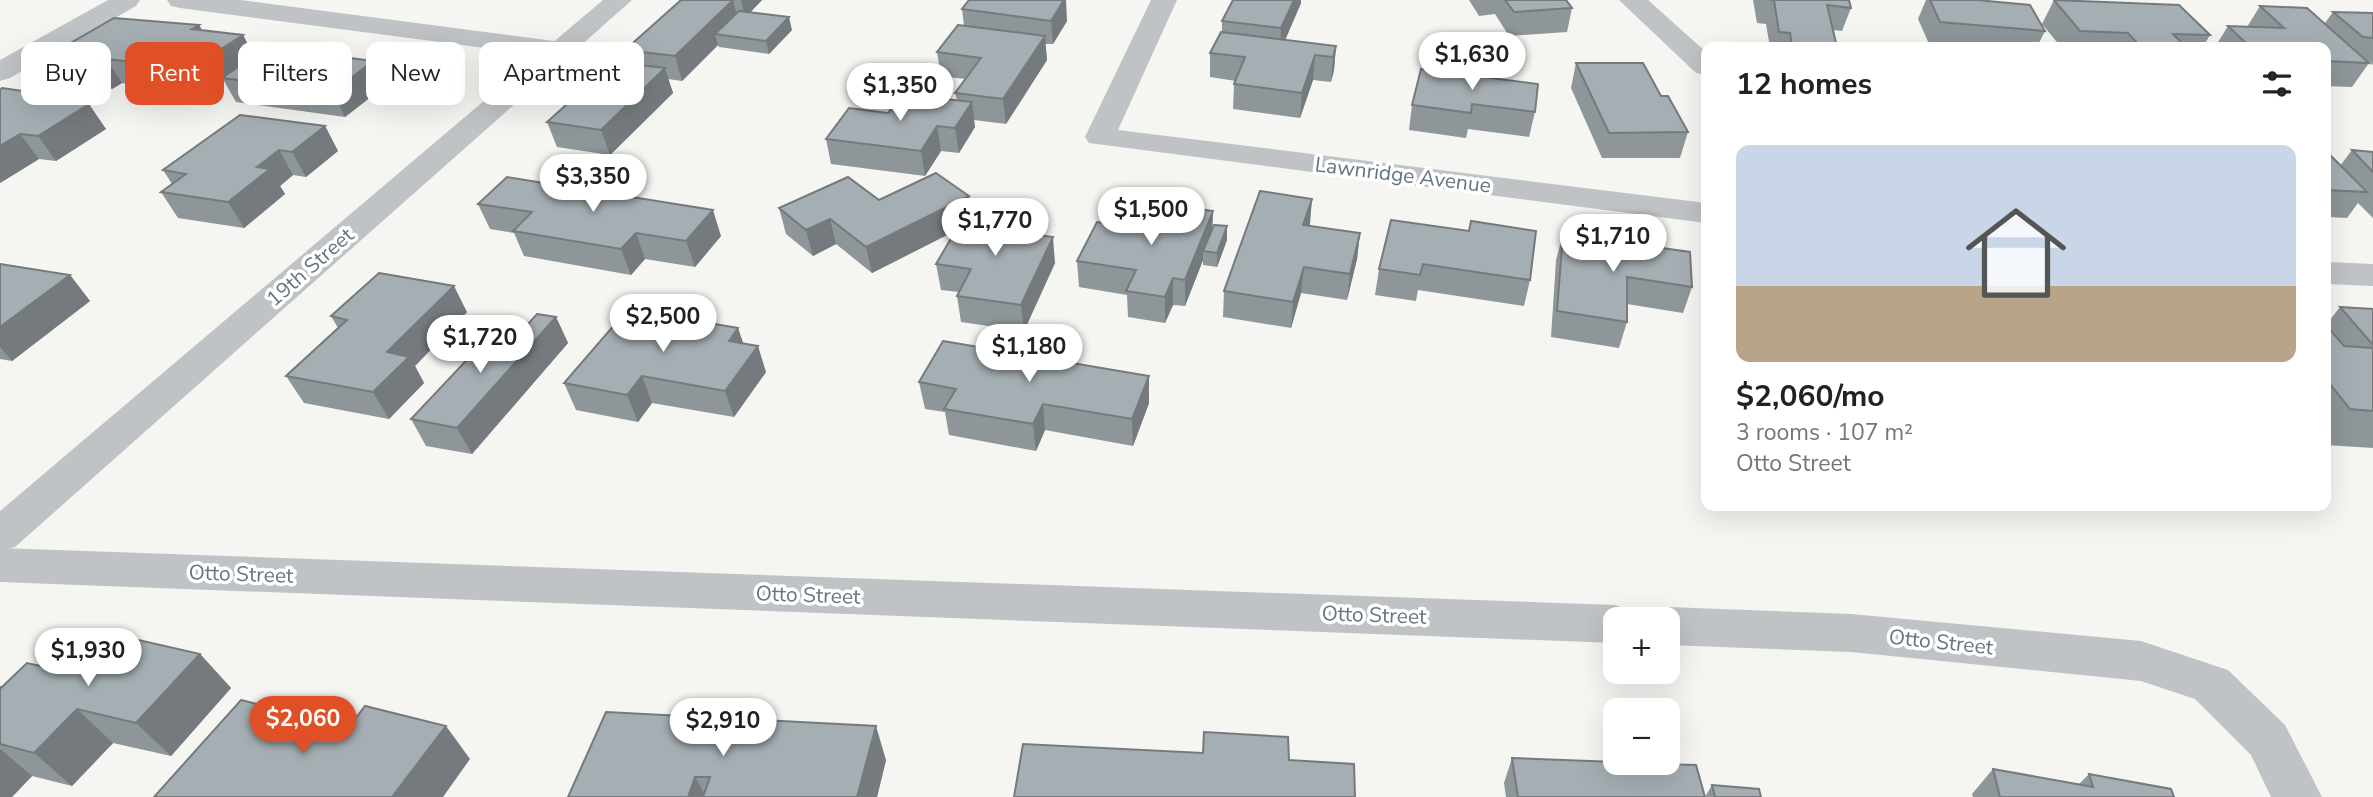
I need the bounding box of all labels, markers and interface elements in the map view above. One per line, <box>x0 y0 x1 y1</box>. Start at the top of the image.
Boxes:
pin: $1,630 <box>1415 32 1529 92</box>
text: $1,630 <box>1435 39 1509 70</box>
chip: Buy <box>21 42 111 105</box>
chip: Rent <box>125 42 224 105</box>
chip: Filters <box>238 42 352 105</box>
chip: New <box>366 42 465 105</box>
chip: Apartment <box>479 42 644 105</box>
pin: $1,350 <box>843 64 957 123</box>
text: 12 homes <box>1736 64 1872 105</box>
icon: filters <box>2258 65 2296 103</box>
text: $1,350 <box>863 70 937 101</box>
street label: Lawnridge Avenue <box>1313 150 1493 200</box>
pin: $3,350 <box>536 154 650 214</box>
text: $3,350 <box>556 161 630 192</box>
pin: $1,500 <box>1094 188 1208 247</box>
icon: home <box>1953 190 2079 316</box>
text: $1,500 <box>1114 194 1188 225</box>
pin: $1,770 <box>938 198 1052 258</box>
text: $1,770 <box>958 205 1032 236</box>
pin: $1,710 <box>1556 215 1670 274</box>
street label: 19th Street <box>260 221 360 313</box>
text: $1,710 <box>1576 221 1650 252</box>
pin: $2,500 <box>606 294 720 354</box>
text: $2,500 <box>626 301 700 332</box>
pin: $1,720 <box>423 316 537 375</box>
text: $1,720 <box>443 322 517 353</box>
pin: $1,180 <box>972 324 1086 384</box>
text: $1,180 <box>992 331 1066 362</box>
text: $2,060/mo <box>1736 376 1885 417</box>
text: 3 rooms · 107 m² <box>1736 417 1913 448</box>
text: Otto Street <box>1736 448 1851 479</box>
street label: Otto Street <box>188 558 295 590</box>
street label: Otto Street <box>755 579 862 611</box>
street label: Otto Street <box>1321 599 1428 631</box>
map controls <box>1603 607 1680 775</box>
button: + <box>1603 607 1680 684</box>
street label: Otto Street <box>1887 623 1995 661</box>
pin: $1,930 <box>31 628 145 688</box>
text: $1,930 <box>51 635 125 666</box>
pin: $2,060 <box>246 696 360 756</box>
pin: $2,910 <box>666 698 780 758</box>
button: − <box>1603 698 1680 775</box>
text: $2,060 <box>266 703 340 734</box>
text: $2,910 <box>686 705 760 736</box>

